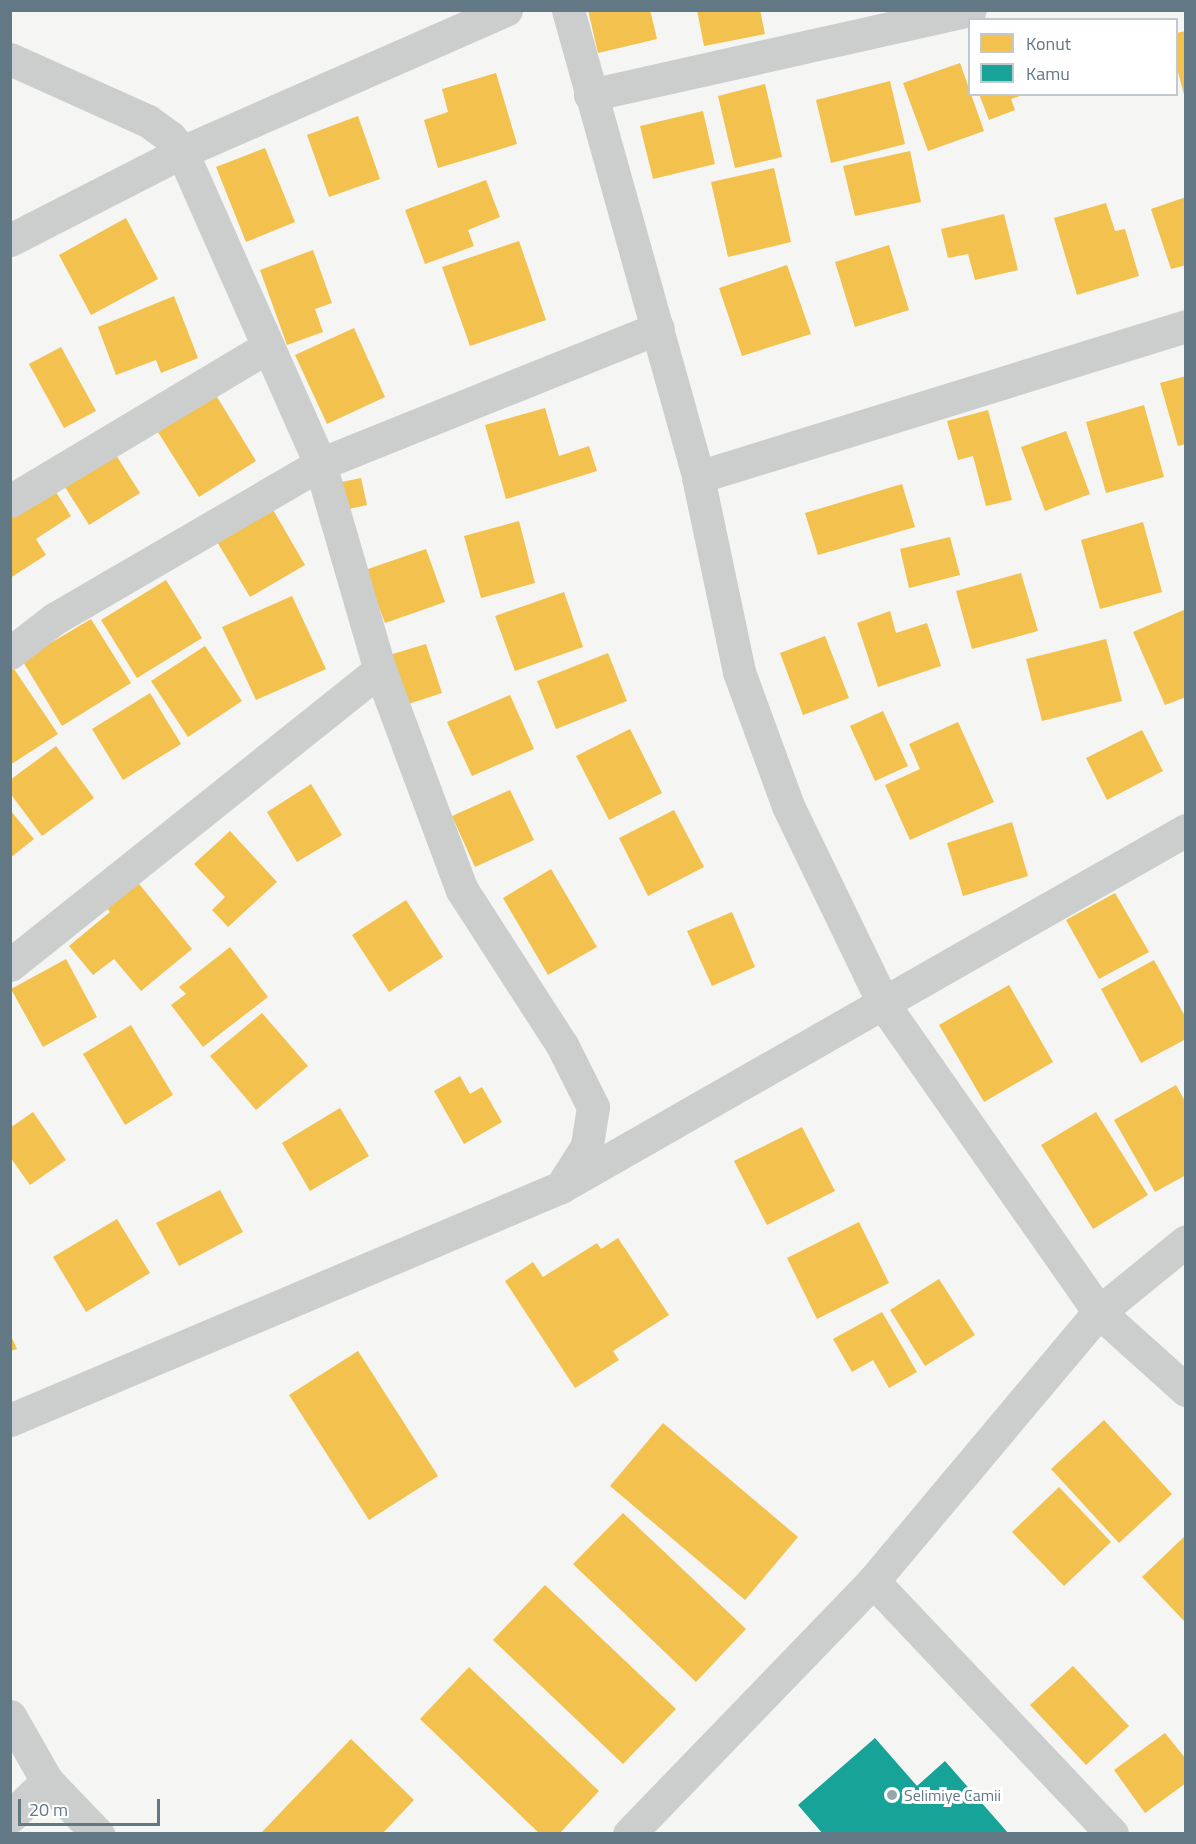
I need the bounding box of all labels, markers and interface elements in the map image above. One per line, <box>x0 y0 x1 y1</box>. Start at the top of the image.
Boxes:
legend <box>968 18 1178 96</box>
text: Konut <box>1026 30 1071 57</box>
text: Kamu <box>1026 60 1070 87</box>
place label: Selimiye Camii <box>904 1785 1001 1805</box>
scale bar <box>21 1787 164 1825</box>
marker: Selimiye Camii <box>885 1788 899 1802</box>
text: 20 m <box>29 1796 68 1823</box>

